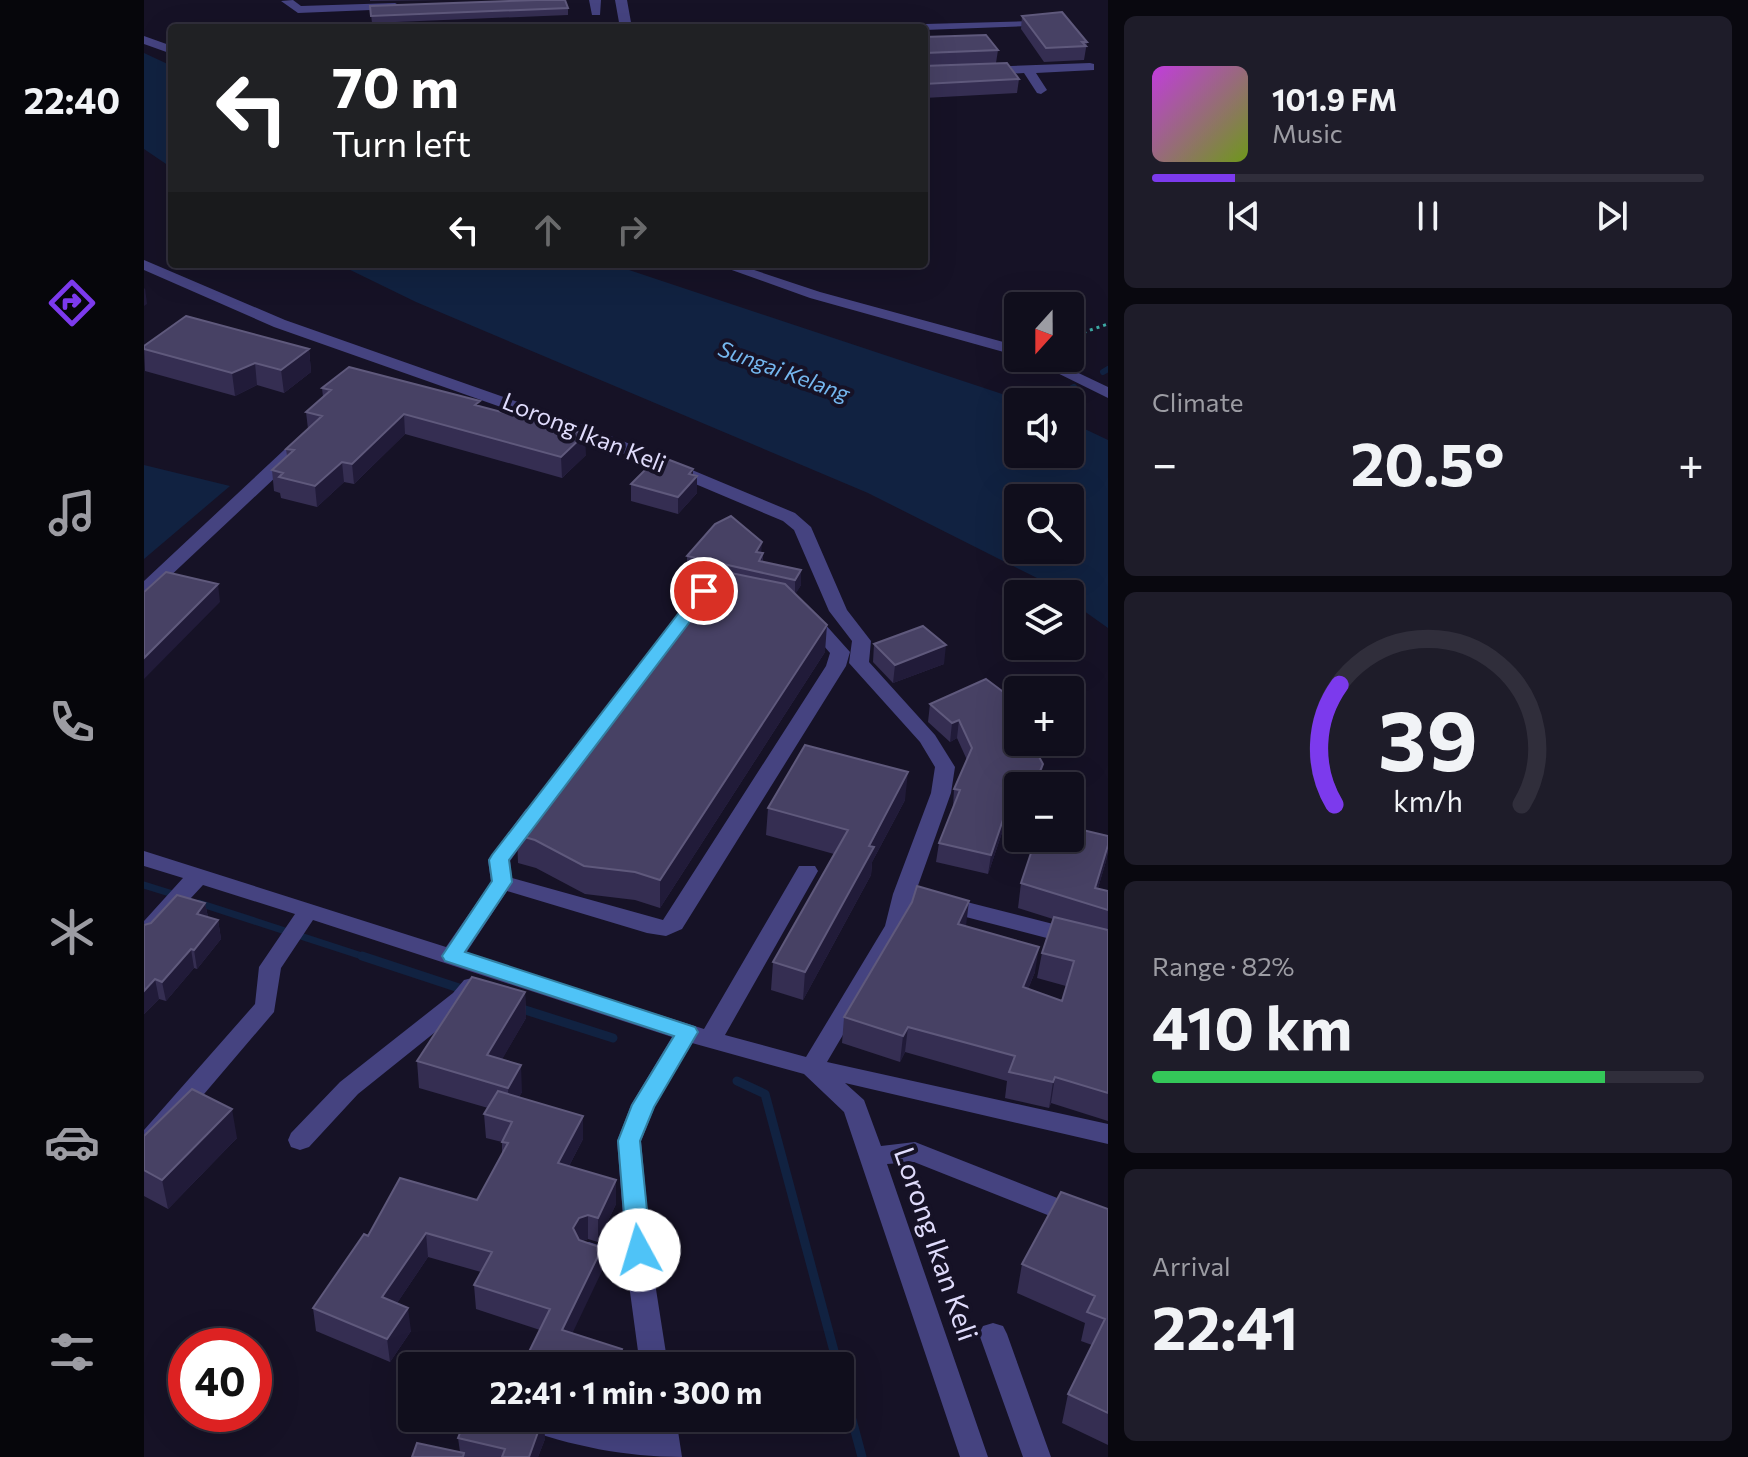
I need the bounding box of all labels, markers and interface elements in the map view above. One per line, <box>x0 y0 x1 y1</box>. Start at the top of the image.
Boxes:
text: 70 m <box>332 51 459 120</box>
icon: left <box>200 56 304 160</box>
text: 22:40 <box>24 77 120 121</box>
text: 101.9 FM <box>1272 80 1397 117</box>
text: Music <box>1272 117 1343 148</box>
text: Turn left <box>332 120 471 164</box>
icon: previous <box>1222 194 1266 238</box>
icon: pause <box>1406 194 1450 238</box>
icon: next <box>1590 194 1634 238</box>
icon: left <box>442 208 486 252</box>
icon: ahead <box>526 208 570 252</box>
icon: right <box>610 208 654 252</box>
icon: directions <box>44 275 100 331</box>
north arrow <box>1004 292 1084 372</box>
map controls <box>1004 292 1084 852</box>
water label: Sungai Kelang <box>715 334 855 407</box>
street label: Lorong Ikan Keli <box>499 386 671 478</box>
text: Climate <box>1152 386 1244 417</box>
button: sound <box>1004 388 1084 468</box>
text: 20.5° <box>1351 425 1505 498</box>
text: − <box>1152 435 1177 489</box>
text: + <box>1678 435 1704 489</box>
button: search <box>1004 484 1084 564</box>
icon: music <box>44 485 100 541</box>
pin <box>670 557 738 625</box>
icon: arrive <box>682 569 726 613</box>
button: layers <box>1004 580 1084 660</box>
button: + <box>1004 676 1084 756</box>
text: 39 <box>1378 685 1478 787</box>
icon: phone <box>44 694 100 750</box>
button: − <box>1004 772 1084 852</box>
text: km/h <box>1393 783 1463 818</box>
icon: climate <box>44 904 100 960</box>
text: Range · 82% <box>1152 950 1295 981</box>
text: 410 km <box>1152 989 1352 1062</box>
icon: car <box>44 1114 100 1170</box>
street label: Lorong Ikan Keli <box>888 1142 986 1345</box>
position arrow <box>597 1208 681 1292</box>
text: Arrival <box>1152 1250 1231 1281</box>
text: 22:41 <box>1152 1289 1298 1362</box>
icon: filters <box>44 1324 100 1380</box>
speed limit sign: 40 <box>168 1328 272 1432</box>
text: 22:41 · 1 min · 300 m <box>490 1373 762 1410</box>

